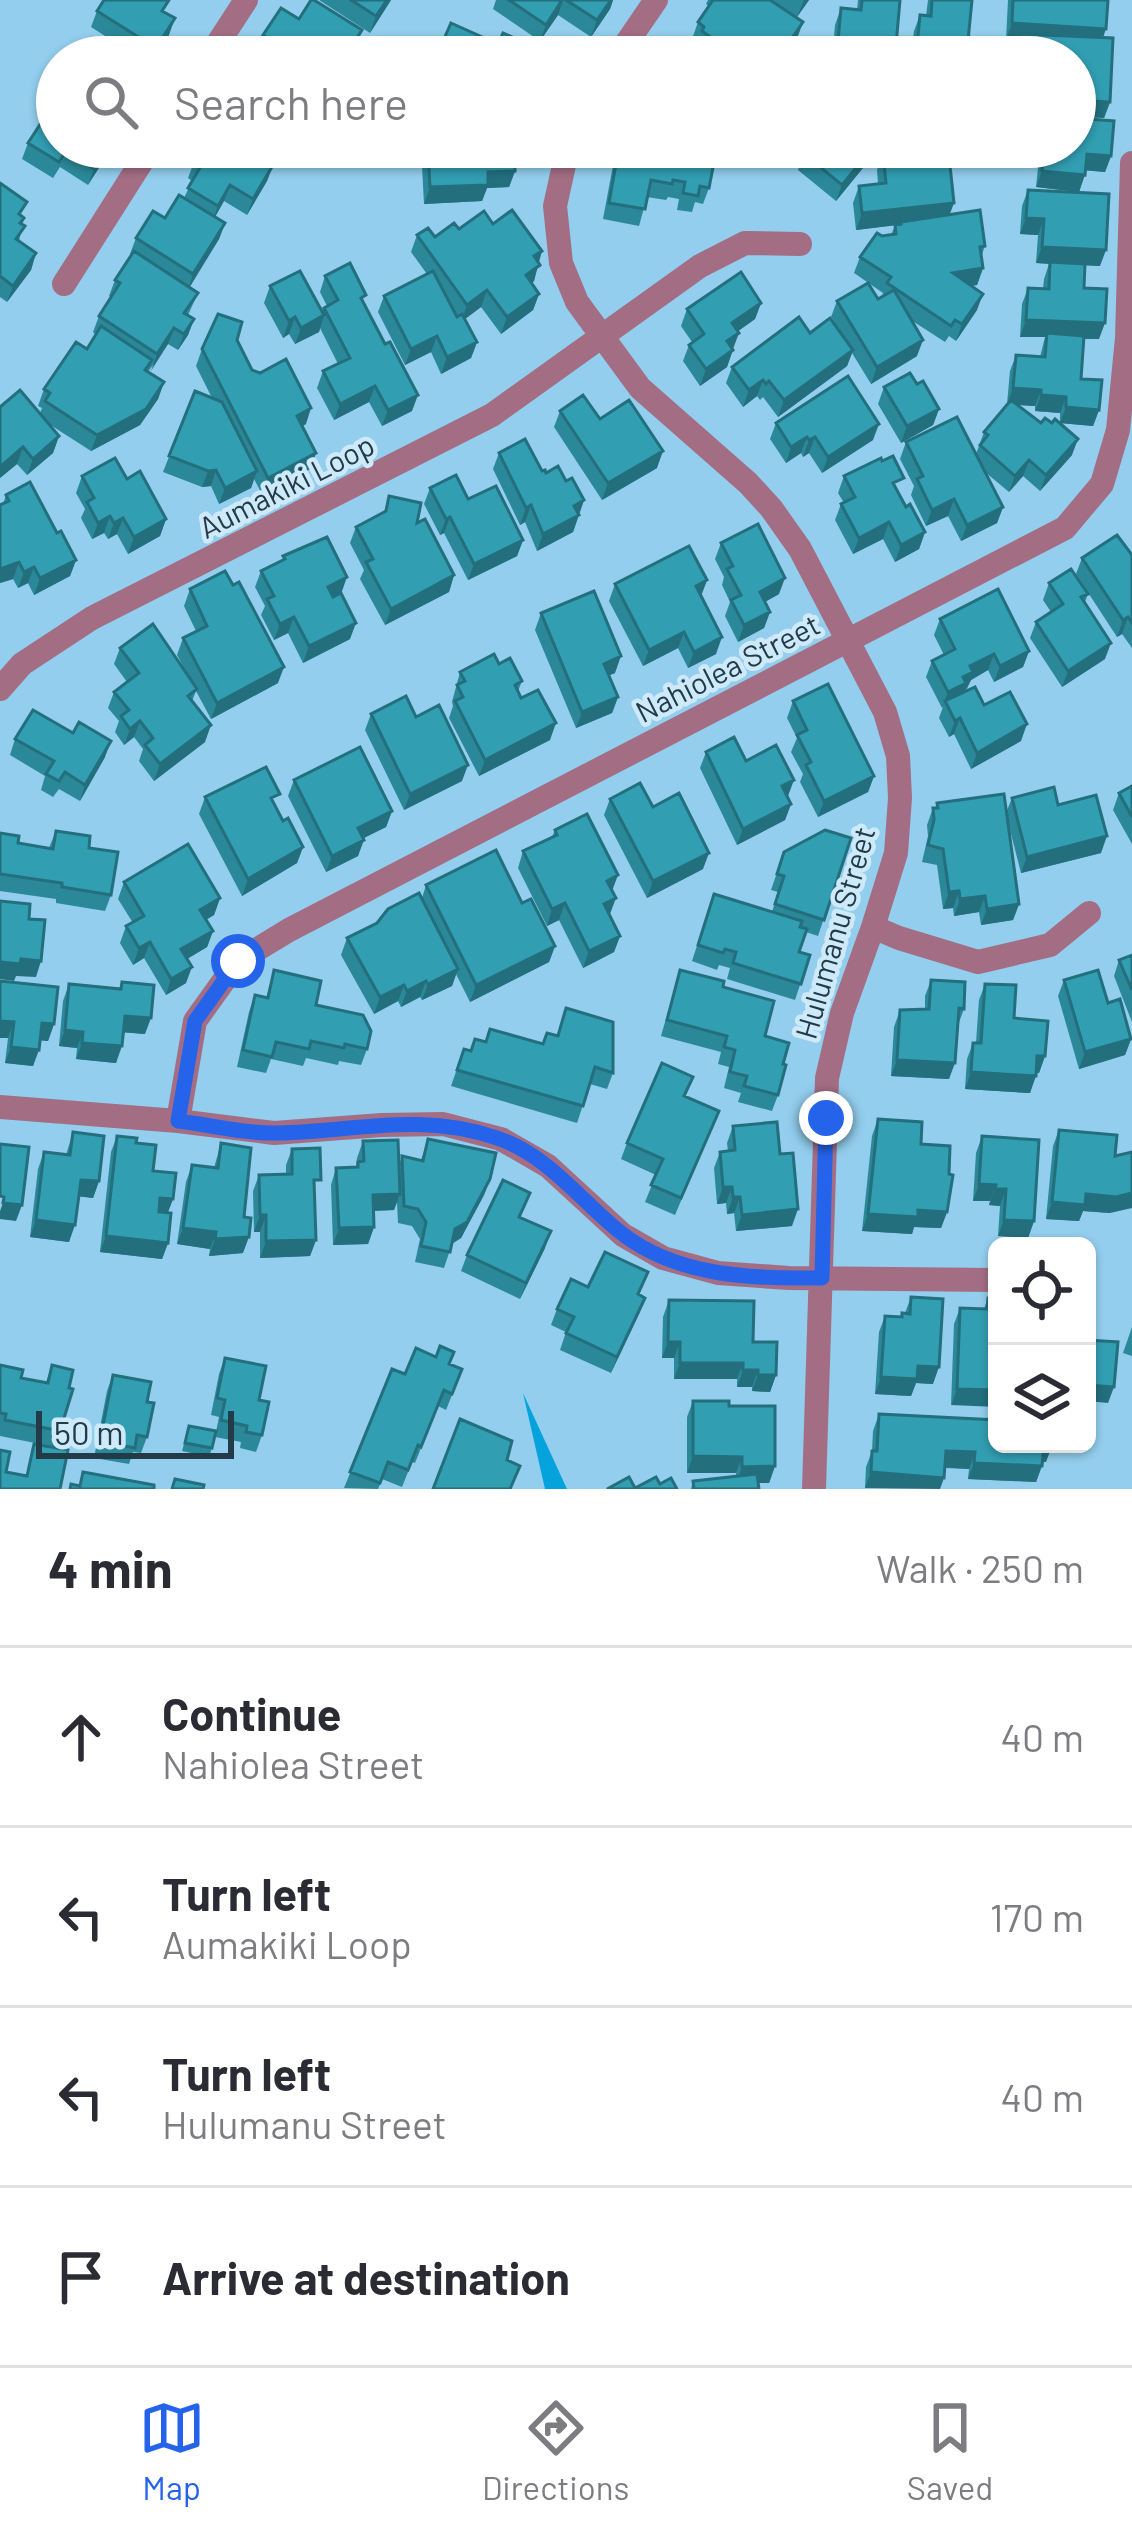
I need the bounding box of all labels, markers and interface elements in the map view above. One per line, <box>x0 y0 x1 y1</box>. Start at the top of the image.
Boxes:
search box <box>36 36 1096 168</box>
icon: search <box>78 69 144 135</box>
text: Search here <box>174 75 408 129</box>
street label: Aumakiki Loop <box>192 426 380 545</box>
street label: Nahiolea Street <box>629 605 825 729</box>
street label: Hulumanu Street <box>787 822 882 1043</box>
route start <box>211 934 265 988</box>
route end <box>799 1091 853 1145</box>
map controls <box>988 1237 1096 1453</box>
button: locate <box>988 1237 1096 1345</box>
button: layers <box>988 1345 1096 1453</box>
scale bar <box>36 1405 234 1458</box>
text: 50 m <box>54 1412 124 1452</box>
text: 4 min <box>48 1537 173 1598</box>
text: Walk · 250 m <box>876 1544 1084 1591</box>
text: Continue <box>162 1686 341 1740</box>
icon: ahead <box>48 1704 114 1770</box>
text: 40 m <box>1000 1713 1084 1760</box>
text: Nahiolea Street <box>162 1740 424 1787</box>
text: Turn left <box>162 1866 331 1920</box>
icon: left <box>48 1884 114 1950</box>
text: 170 m <box>990 1893 1084 1940</box>
text: Aumakiki Loop <box>162 1920 412 1967</box>
text: Turn left <box>162 2046 331 2100</box>
icon: left <box>48 2064 114 2130</box>
text: 40 m <box>1000 2073 1084 2120</box>
text: Hulumanu Street <box>162 2100 447 2147</box>
icon: arrive <box>48 2244 114 2310</box>
text: Arrive at destination <box>162 2250 570 2304</box>
tab: Map <box>139 2395 205 2507</box>
tab: Directions <box>482 2395 629 2507</box>
tab: Saved <box>907 2395 993 2507</box>

